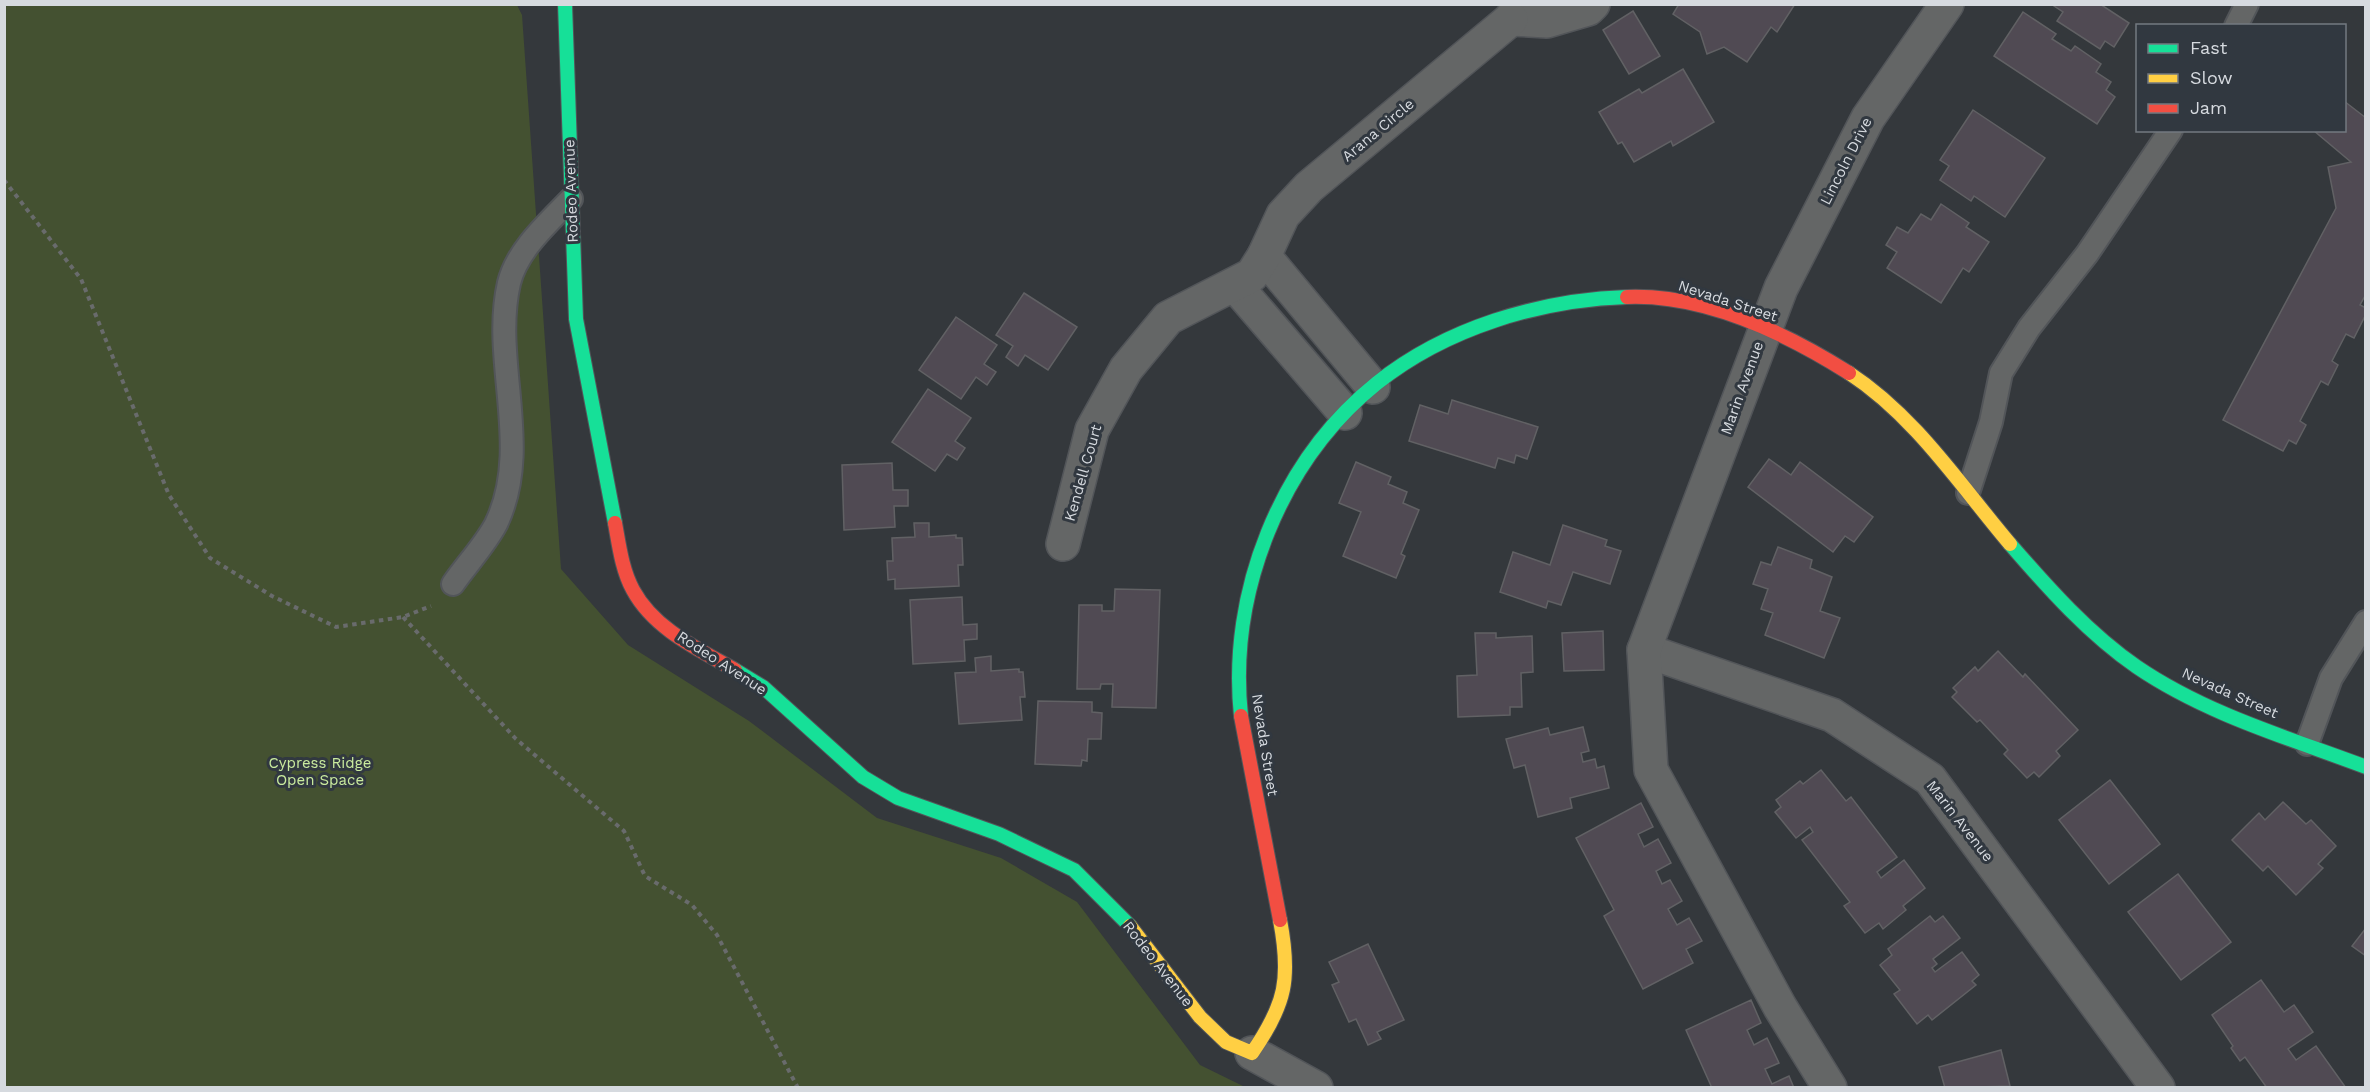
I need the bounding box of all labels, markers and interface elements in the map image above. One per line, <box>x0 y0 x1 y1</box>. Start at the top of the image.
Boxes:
legend <box>2136 24 2346 132</box>
text: Fast <box>2190 37 2228 58</box>
text: Slow <box>2190 67 2233 88</box>
street label: Arana Circle <box>1338 95 1418 165</box>
text: Jam <box>2190 97 2227 118</box>
street label: Lincoln Drive <box>1816 114 1876 208</box>
street label: Rodeo Avenue <box>560 139 582 243</box>
street label: Nevada Street <box>1676 276 1781 326</box>
street label: Marin Avenue <box>1717 339 1767 437</box>
street label: Kendell Court <box>1061 422 1106 523</box>
street label: Rodeo Avenue <box>674 627 770 699</box>
street label: Nevada Street <box>2179 664 2281 723</box>
street label: Nevada Street <box>1248 693 1282 798</box>
park label: Cypress Ridge Open Space <box>269 754 371 789</box>
street label: Marin Avenue <box>1923 777 1997 865</box>
street label: Rodeo Avenue <box>1119 918 1197 1010</box>

